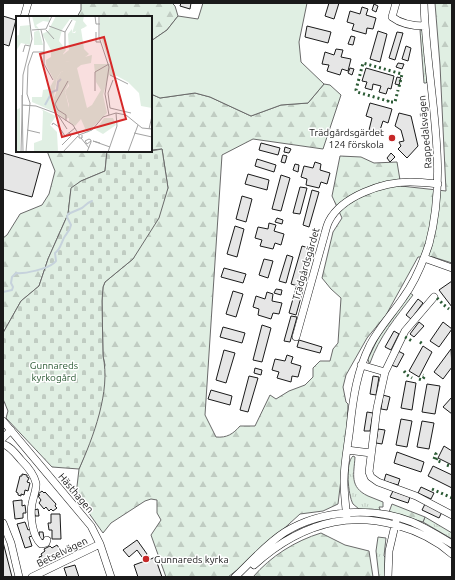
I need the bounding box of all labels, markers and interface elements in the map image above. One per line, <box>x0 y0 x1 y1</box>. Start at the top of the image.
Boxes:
inset map <box>16 16 152 152</box>
street label: Rappedalsvägen <box>416 95 434 169</box>
place label: Trädgårdsgärdet 124 förskola <box>309 127 384 150</box>
marker: Trädgårdsgärdet 124 förskola <box>387 133 397 143</box>
street label: Trädgårdsgärdet <box>290 226 322 301</box>
park label: Gunnareds kyrkogård <box>30 360 78 383</box>
street label: Hästhagen <box>56 471 96 515</box>
street label: Betselvägen <box>35 535 89 569</box>
marker: Gunnareds kyrka <box>141 554 151 564</box>
place label: Gunnareds kyrka <box>154 554 229 565</box>

